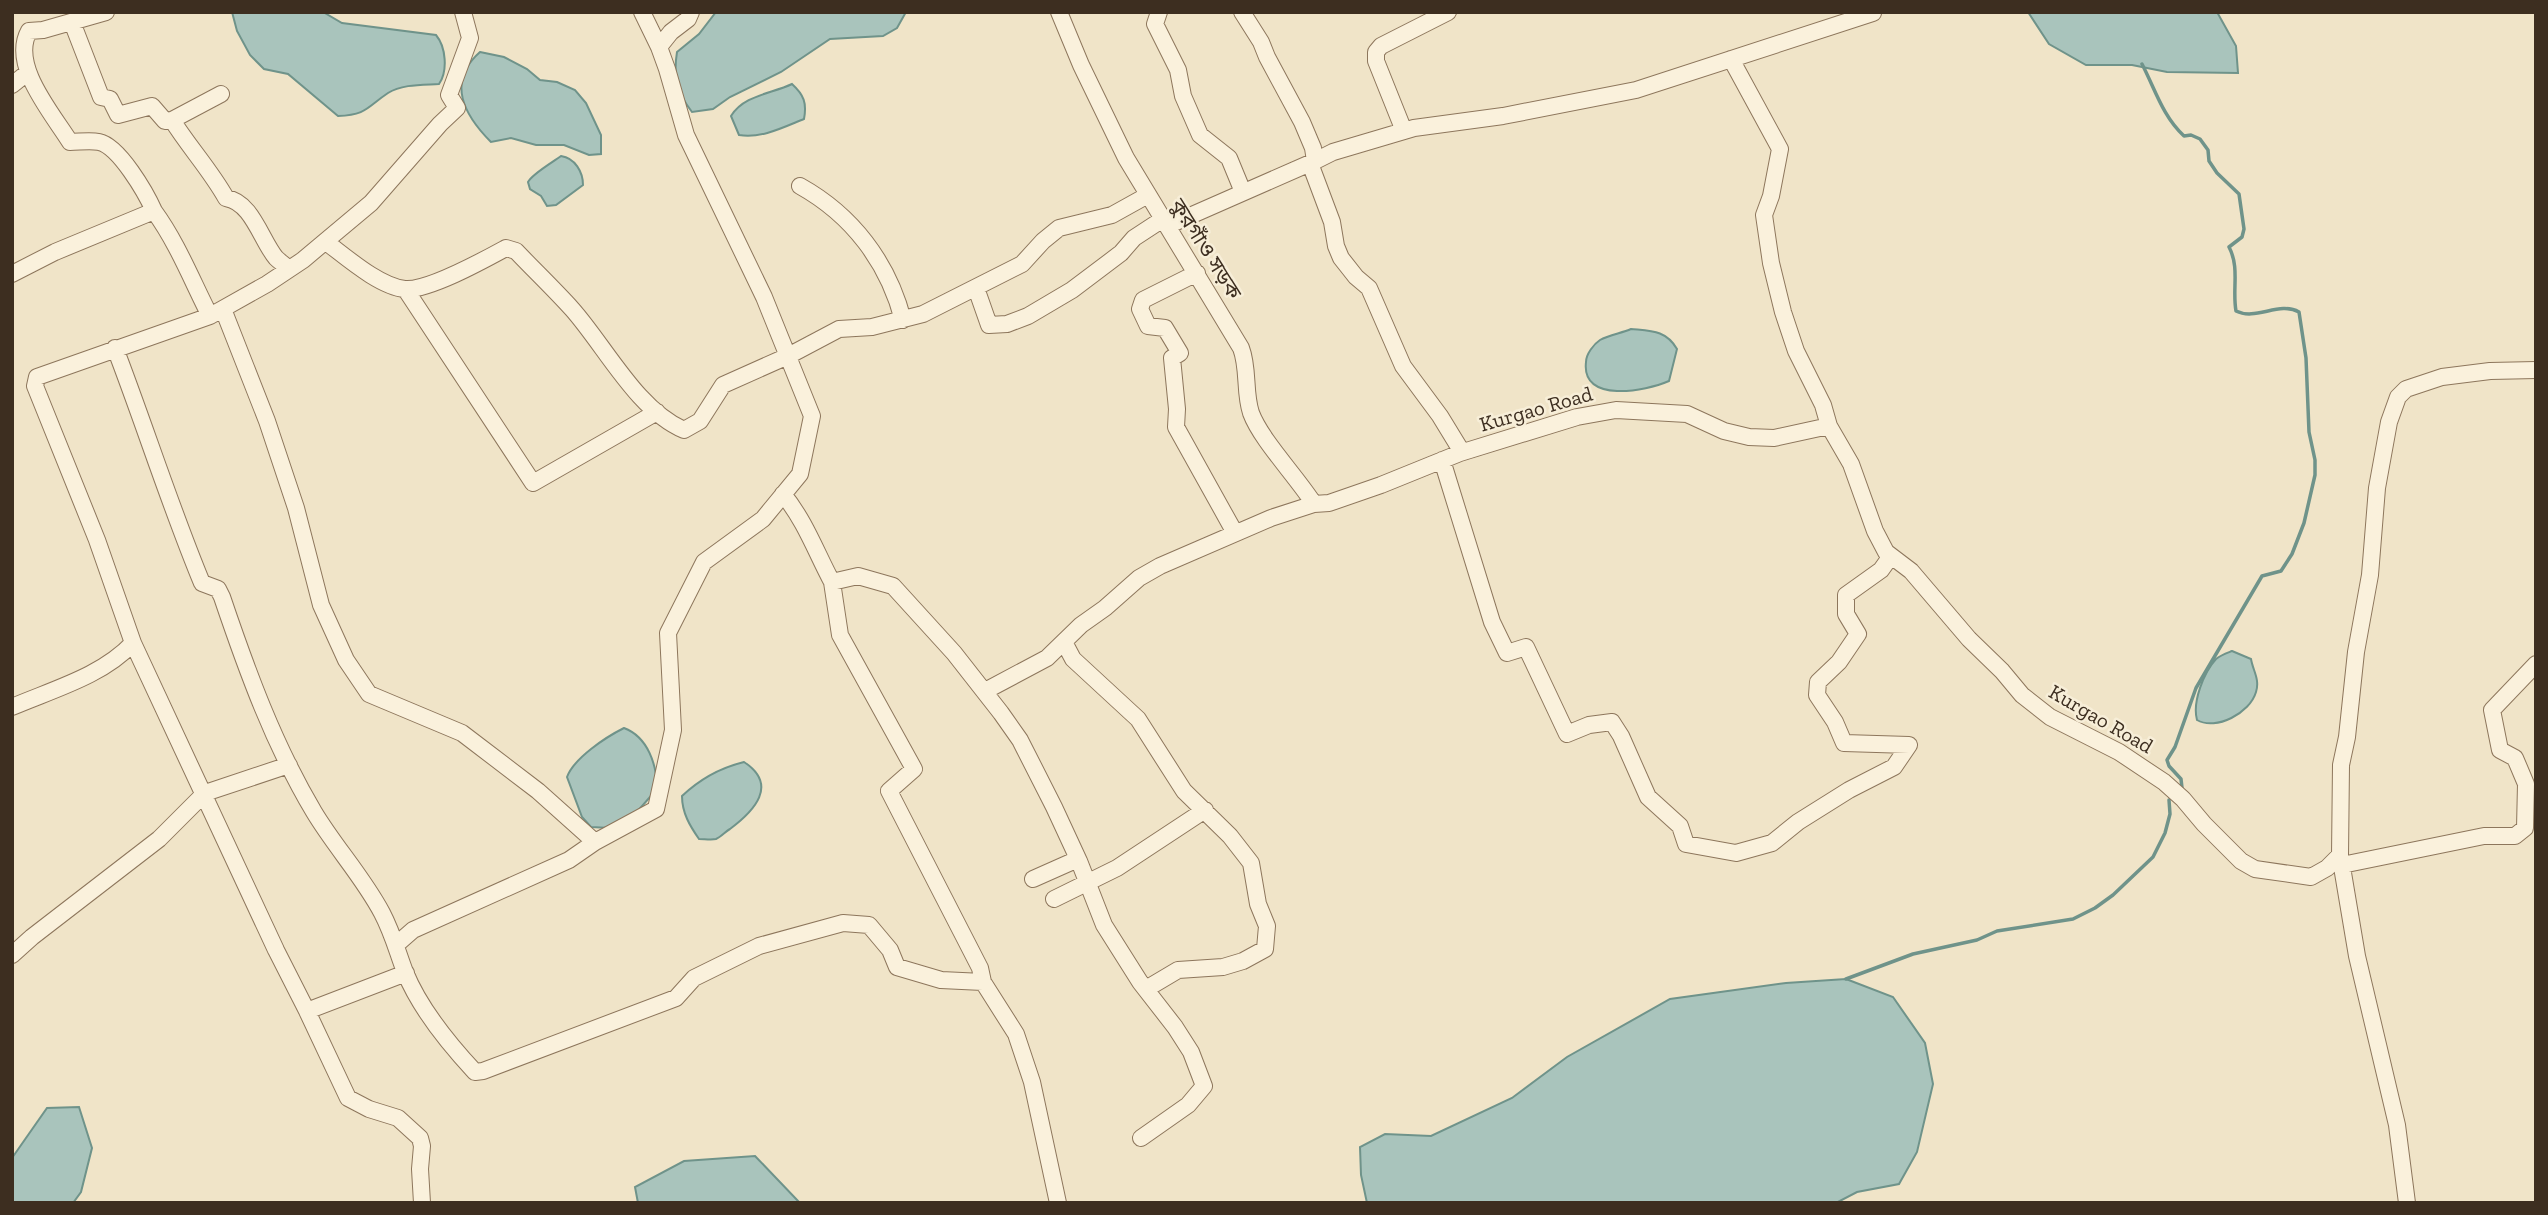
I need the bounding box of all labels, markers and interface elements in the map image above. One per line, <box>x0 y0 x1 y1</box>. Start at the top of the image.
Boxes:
street label: কুরগাঁও সড়ক <box>1165 193 1248 305</box>
street label: Kurgao Road <box>1477 380 1596 437</box>
street label: Kurgao Road <box>2045 679 2158 759</box>

